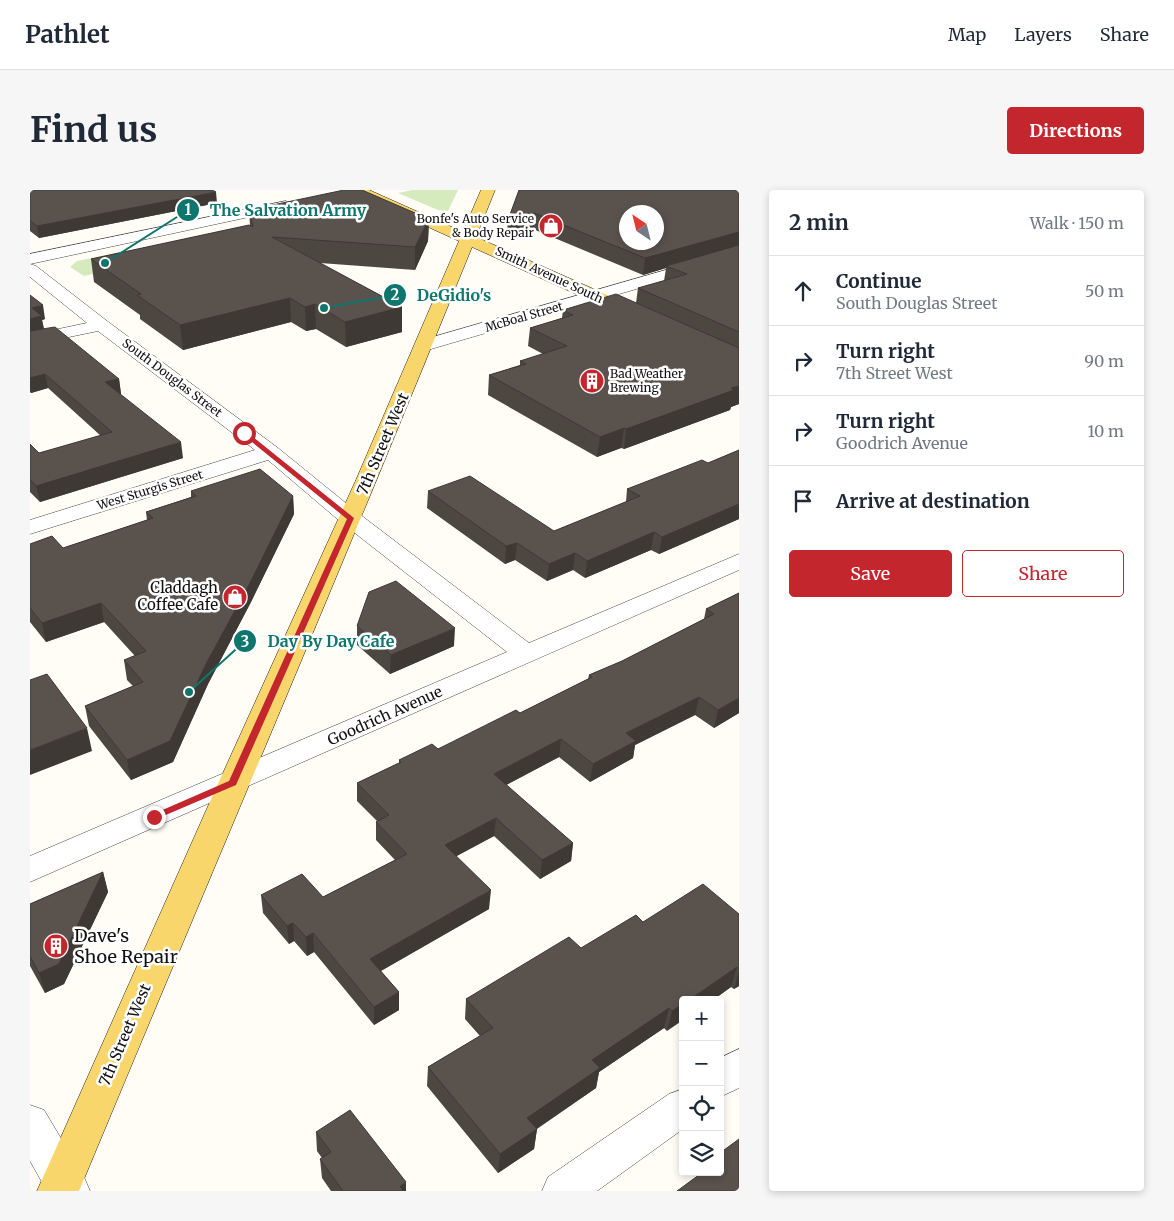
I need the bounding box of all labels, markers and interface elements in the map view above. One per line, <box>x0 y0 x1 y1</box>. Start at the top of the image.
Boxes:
text: Pathlet <box>25 19 110 50</box>
text: Map <box>948 23 986 46</box>
text: Layers <box>1014 23 1072 46</box>
text: Share <box>1100 23 1149 46</box>
button: Directions <box>1007 107 1144 154</box>
text: Find us <box>30 108 157 152</box>
callout: The Salvation Army <box>175 194 377 225</box>
text: 1 <box>185 200 192 219</box>
text: The Salvation Army <box>210 200 367 220</box>
north arrow <box>619 205 664 250</box>
text: 2 min <box>789 209 849 236</box>
place label: Bonfe's Auto Service & Body Repair <box>417 211 535 240</box>
shop icon: Bonfe's Auto Service & Body Repair <box>538 213 564 239</box>
text: Walk · 150 m <box>1030 213 1124 233</box>
street label: Smith Avenue South <box>493 243 605 306</box>
text: Continue <box>836 269 922 293</box>
icon: ahead <box>789 277 817 305</box>
callout: DeGidio's <box>382 279 502 310</box>
text: 50 m <box>1085 281 1124 301</box>
text: 2 <box>391 285 400 304</box>
text: DeGidio's <box>417 285 491 305</box>
text: South Douglas Street <box>836 293 997 313</box>
street label: McBoal Street <box>483 298 565 335</box>
street label: South Douglas Street <box>119 335 225 420</box>
text: Turn right <box>836 339 935 363</box>
icon: right <box>789 347 817 375</box>
text: 90 m <box>1084 351 1124 371</box>
text: 7th Street West <box>836 363 953 383</box>
place label: Bad Weather Brewing <box>610 366 684 395</box>
building icon: Bad Weather Brewing <box>579 368 605 394</box>
street label: 7th Street West <box>352 390 413 498</box>
text: Turn right <box>836 409 935 433</box>
icon: right <box>789 417 817 445</box>
text: 10 m <box>1087 421 1124 441</box>
route start <box>233 422 256 445</box>
text: Goodrich Avenue <box>836 433 968 453</box>
street label: West Sturgis Street <box>94 466 205 513</box>
icon: arrive <box>789 487 817 515</box>
text: Arrive at destination <box>836 489 1030 513</box>
button: Save <box>789 550 952 597</box>
button: Share <box>962 550 1124 597</box>
place label: Claddagh Coffee Cafe <box>138 578 218 614</box>
shop icon: Claddagh Coffee Cafe <box>222 584 248 610</box>
callout: Day By Day Cafe <box>232 626 404 657</box>
text: Day By Day Cafe <box>268 631 395 651</box>
text: 3 <box>241 632 249 651</box>
street label: Goodrich Avenue <box>324 682 445 749</box>
route end <box>143 806 166 829</box>
place label: Dave's Shoe Repair <box>74 924 178 968</box>
building icon: Dave's Shoe Repair <box>43 933 69 959</box>
street label: 7th Street West <box>94 981 155 1089</box>
map controls <box>679 996 724 1176</box>
button: + <box>679 996 724 1041</box>
button: − <box>679 1041 724 1086</box>
button: locate <box>679 1086 724 1131</box>
button: layers <box>679 1131 724 1176</box>

